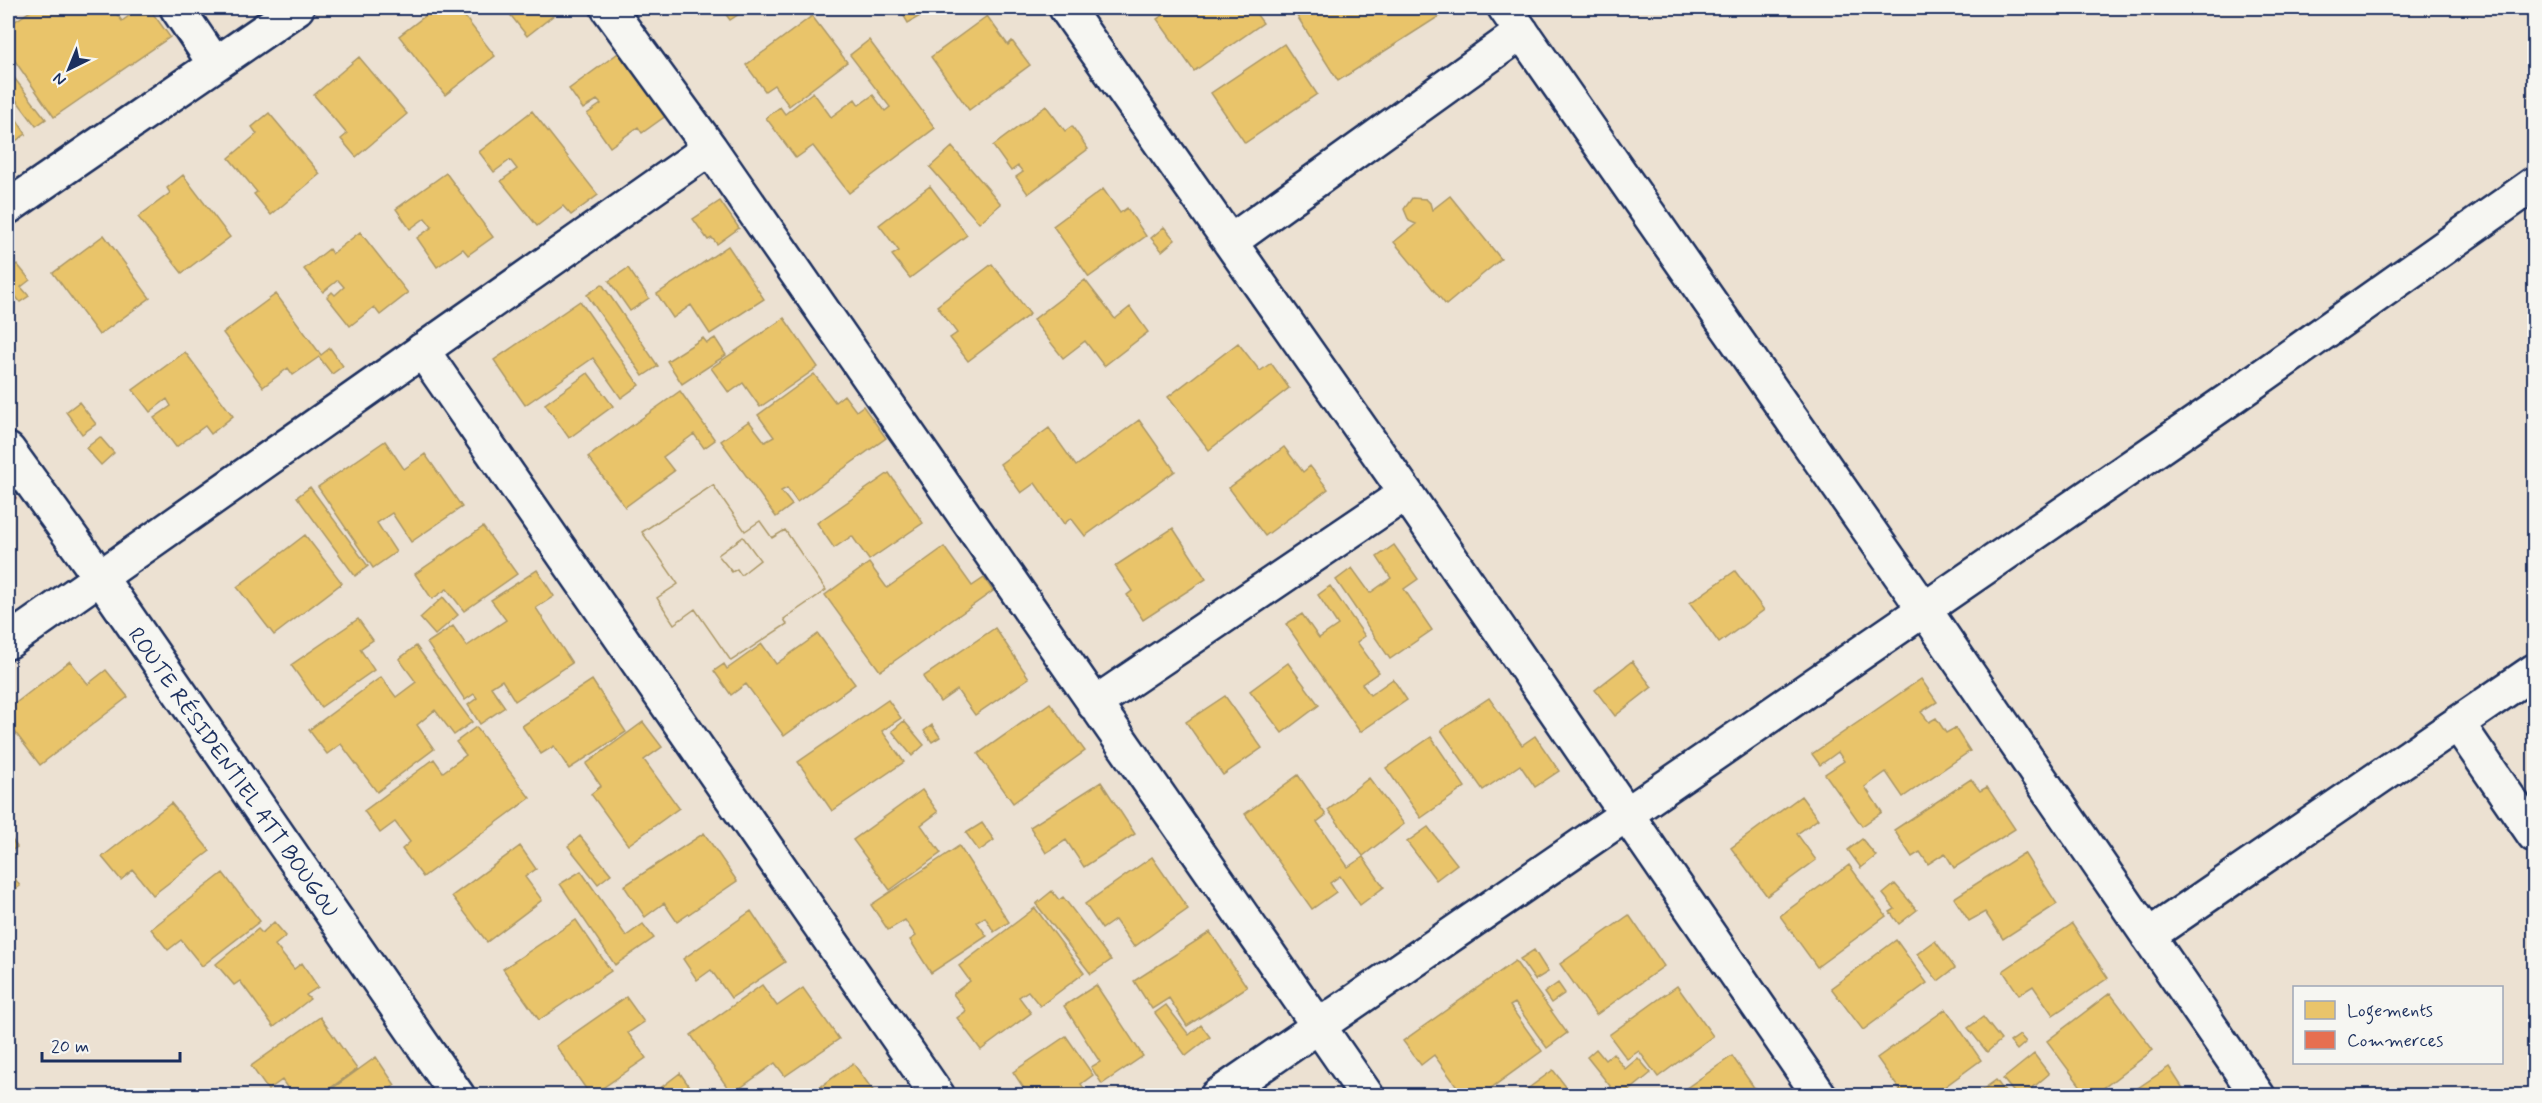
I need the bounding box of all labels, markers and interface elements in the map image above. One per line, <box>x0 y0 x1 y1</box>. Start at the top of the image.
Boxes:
north arrow <box>39 39 99 99</box>
text: N <box>49 68 71 90</box>
street label: ROUTE RÉSIDENTIEL ATT BOUGOU <box>121 622 345 924</box>
legend <box>2293 986 2503 1064</box>
text: Logements <box>2347 999 2433 1025</box>
scale bar <box>42 1025 180 1063</box>
text: Commerces <box>2347 1029 2443 1053</box>
text: 20 m <box>51 1035 89 1059</box>

